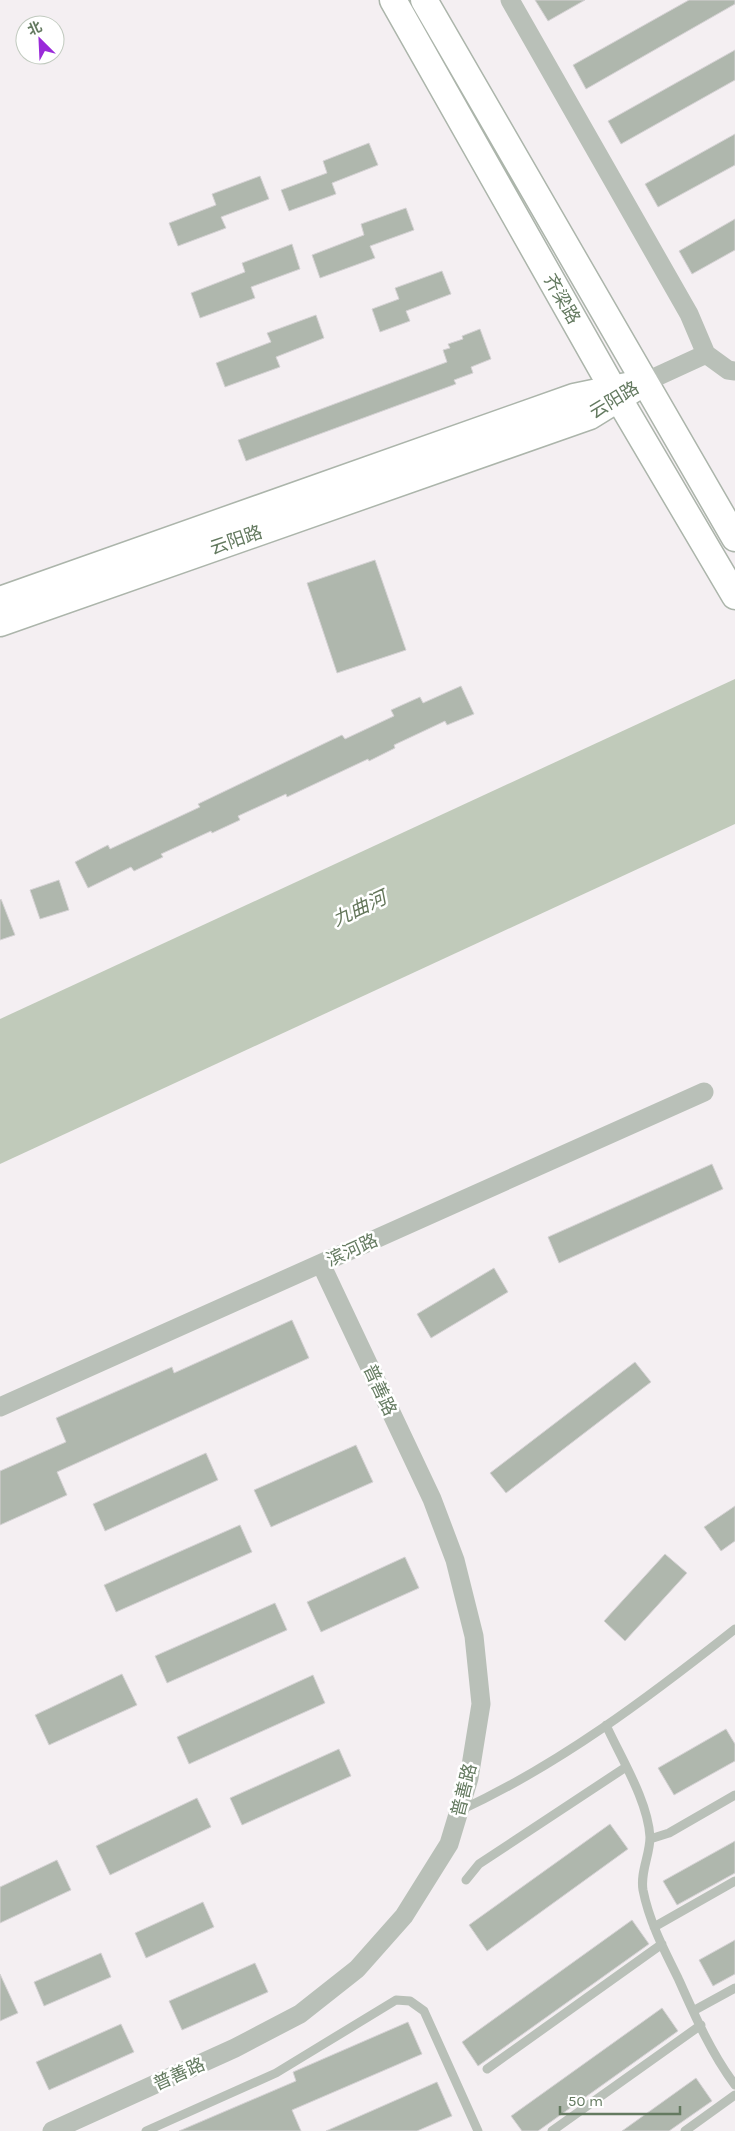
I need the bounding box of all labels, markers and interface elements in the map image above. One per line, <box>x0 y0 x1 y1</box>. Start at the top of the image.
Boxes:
north arrow <box>15 15 65 65</box>
text: 北 <box>25 18 45 39</box>
street label: 齐梁路 <box>539 270 585 328</box>
street label: 云阳路 <box>585 377 643 423</box>
street label: 云阳路 <box>207 521 265 559</box>
water label: 九曲河 <box>329 885 394 931</box>
street label: 滨河路 <box>323 1229 381 1271</box>
street label: 普善路 <box>359 1361 401 1419</box>
street label: 普善路 <box>447 1761 481 1819</box>
street label: 普善路 <box>150 2053 208 2095</box>
scale bar <box>560 2084 680 2116</box>
text: 50 m <box>568 2092 603 2110</box>

